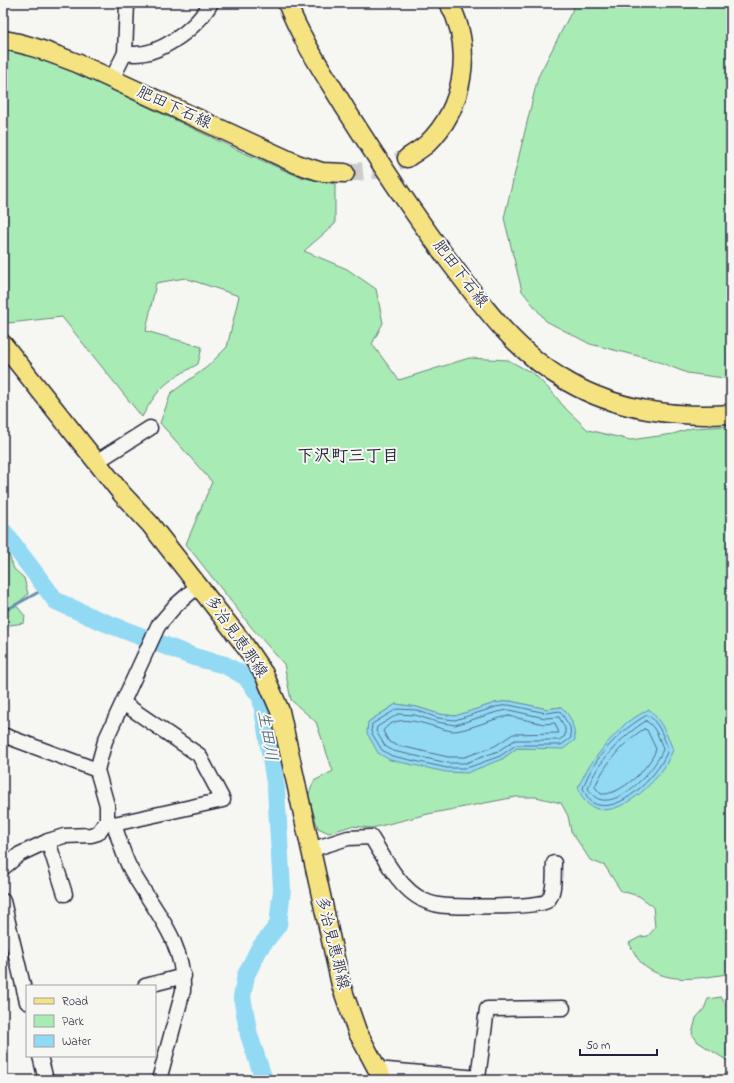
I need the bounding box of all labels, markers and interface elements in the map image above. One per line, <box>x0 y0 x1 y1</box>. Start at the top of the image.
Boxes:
street label: 肥田下石線 <box>133 80 215 136</box>
street label: 肥田下石線 <box>426 235 494 313</box>
district label: 下沢町三丁目 <box>297 444 399 469</box>
street label: 多治見恵那線 <box>199 591 273 683</box>
water label: 生田川 <box>251 709 283 763</box>
street label: 多治見恵那線 <box>309 894 355 992</box>
legend <box>26 985 156 1057</box>
text: Road <box>62 993 88 1011</box>
text: Park <box>62 1013 84 1031</box>
scale bar <box>580 1031 657 1057</box>
text: Water <box>62 1033 91 1051</box>
text: 50 m <box>586 1037 610 1055</box>

